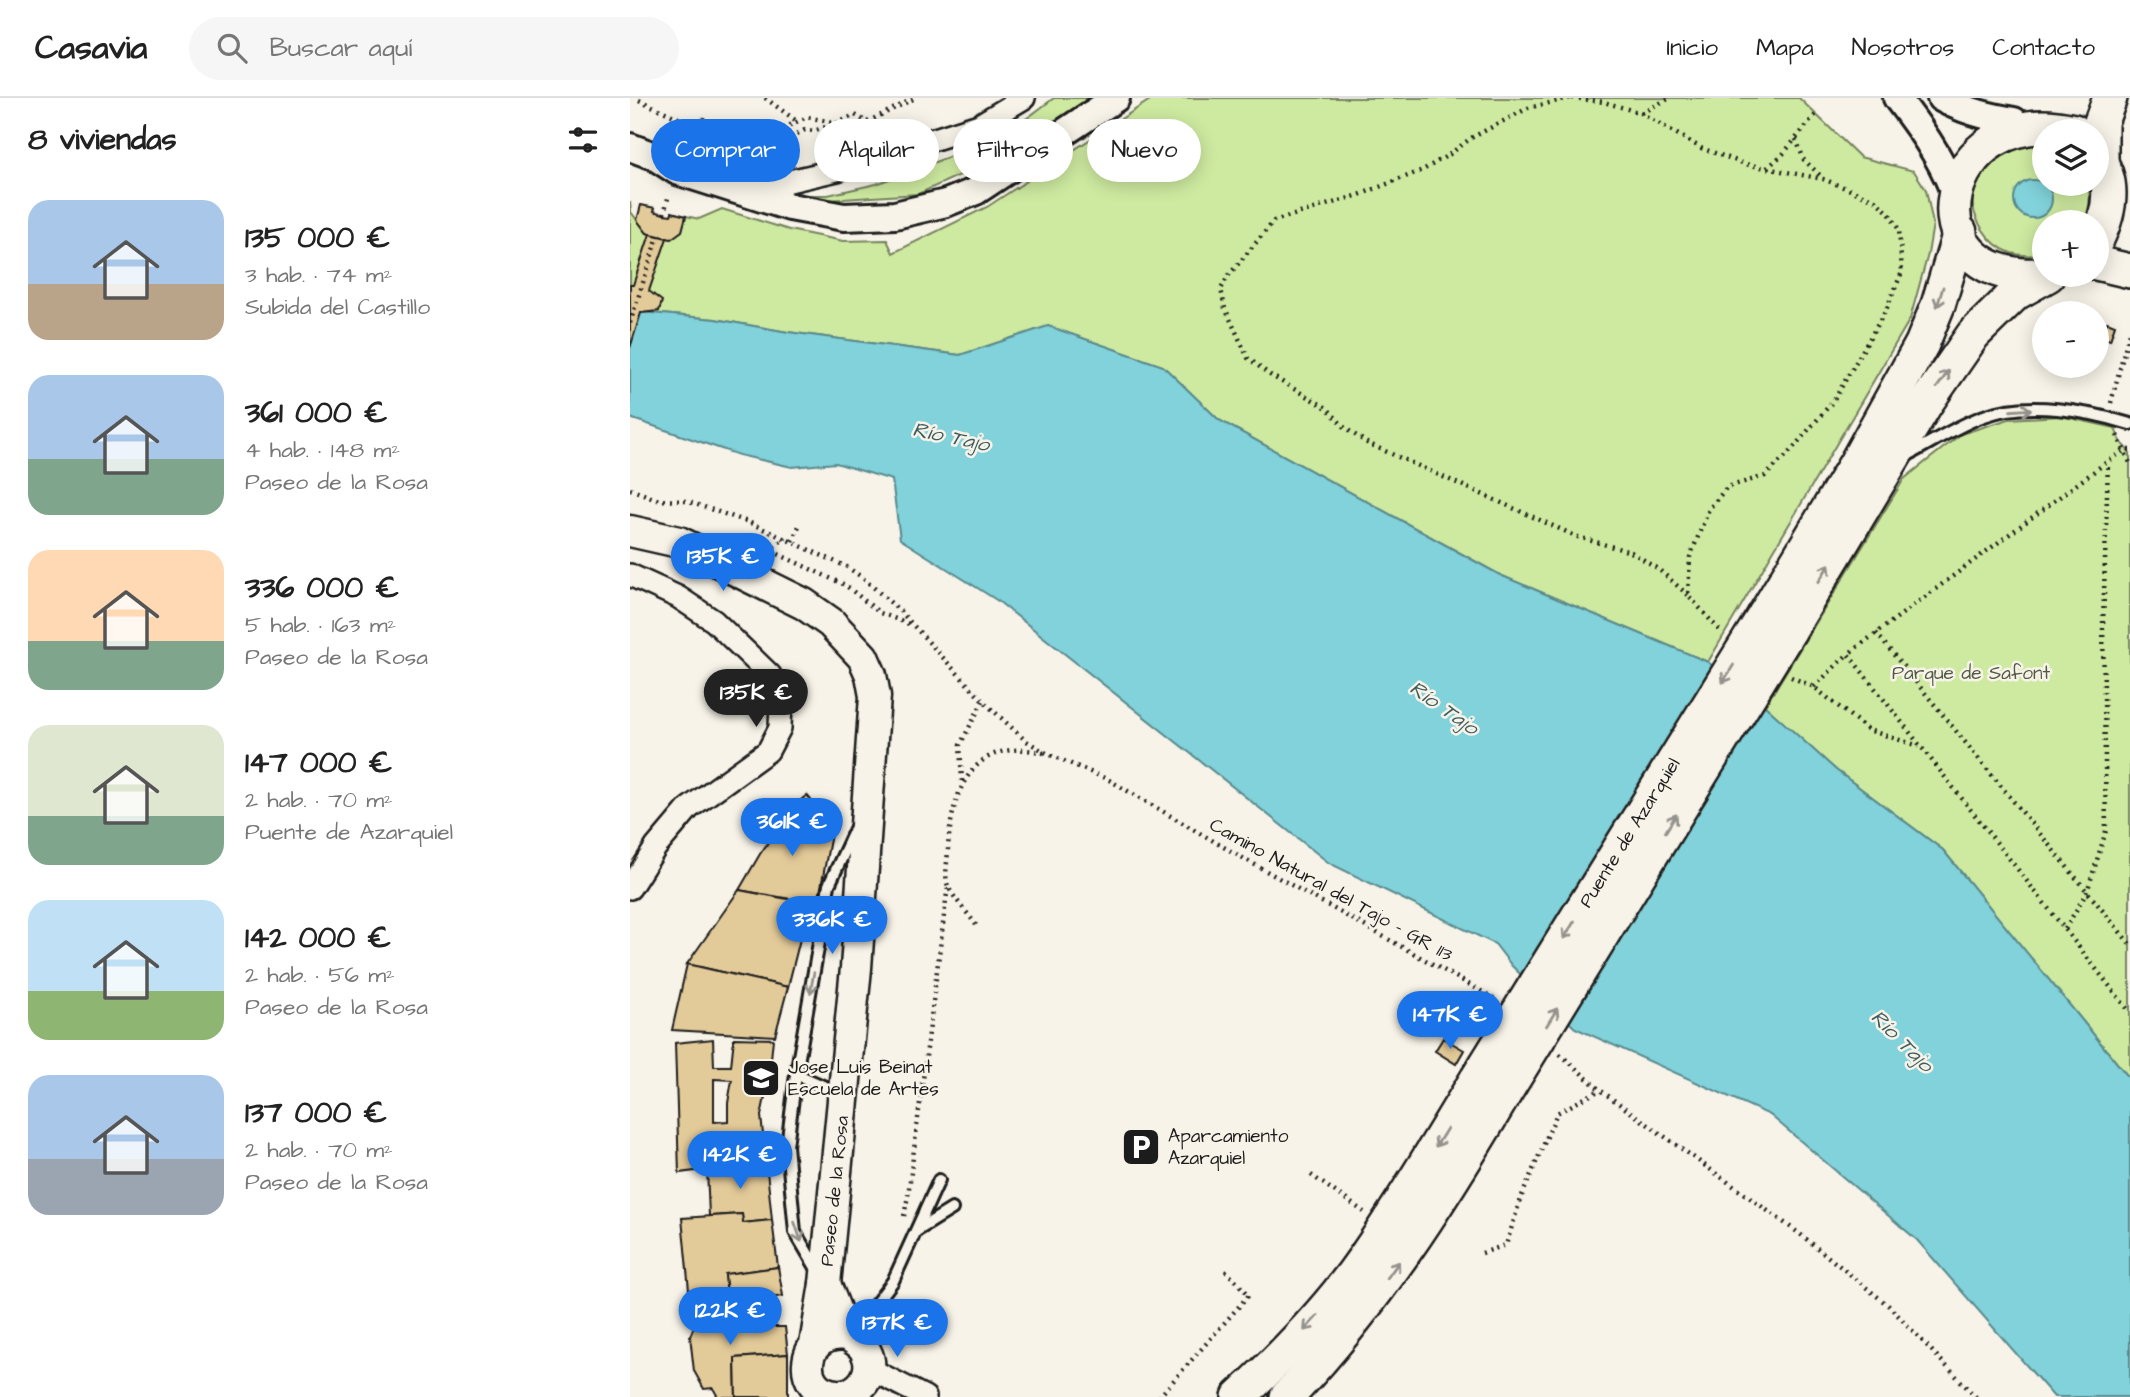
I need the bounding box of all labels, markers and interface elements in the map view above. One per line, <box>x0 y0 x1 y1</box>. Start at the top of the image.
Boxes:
search box <box>189 17 679 80</box>
text: Casavia <box>35 25 147 71</box>
icon: search <box>213 29 251 67</box>
text: Buscar aquí <box>269 30 412 66</box>
text: Inicio <box>1666 31 1718 65</box>
text: Mapa <box>1756 31 1814 65</box>
text: Nosotros <box>1852 31 1954 65</box>
text: Contacto <box>1992 31 2095 65</box>
text: 8 viviendas <box>28 119 177 161</box>
chip: Comprar <box>651 119 800 182</box>
chip: Alquilar <box>814 119 939 182</box>
chip: Filtros <box>953 119 1073 182</box>
chip: Nuevo <box>1087 119 1201 182</box>
map controls <box>2032 119 2109 378</box>
button: layers <box>2032 119 2109 196</box>
icon: filters <box>564 121 602 159</box>
button: + <box>2032 210 2109 287</box>
text: 135 000 € <box>245 217 390 259</box>
icon: home <box>84 228 168 312</box>
text: 3 hab. · 74 m² <box>245 259 392 291</box>
one-way arrow <box>1933 286 1946 308</box>
text: Subida del Castillo <box>245 291 430 323</box>
button: − <box>2032 301 2109 378</box>
one-way arrow <box>1936 370 1950 389</box>
text: 361 000 € <box>245 392 388 434</box>
icon: home <box>84 403 168 487</box>
one-way arrow <box>2009 403 2032 416</box>
water label: Río Tajo <box>910 415 994 460</box>
text: 4 hab. · 148 m² <box>245 434 400 466</box>
text: Paseo de la Rosa <box>245 466 428 498</box>
pin: 135K € <box>666 533 780 593</box>
text: 135K € <box>687 540 759 572</box>
one-way arrow <box>1818 564 1832 584</box>
text: 336 000 € <box>245 567 399 609</box>
icon: home <box>84 578 168 662</box>
text: 5 hab. · 163 m² <box>245 609 396 641</box>
text: Paseo de la Rosa <box>245 641 428 673</box>
park label: Parque de Safont <box>1892 660 2050 687</box>
one-way arrow <box>1720 664 1734 684</box>
pin: 135K € <box>699 670 813 729</box>
water label: Río Tajo <box>1404 674 1486 743</box>
text: 135K € <box>720 676 792 708</box>
text: 147 000 € <box>245 742 392 784</box>
icon: home <box>84 753 168 837</box>
street label: Puente de Azarquiel <box>1573 753 1687 913</box>
text: 2 hab. · 70 m² <box>245 784 393 816</box>
pin: 361K € <box>735 798 849 858</box>
text: 361K € <box>757 805 827 837</box>
street label: Camino Natural del Tajo - GR 113 <box>1204 812 1458 968</box>
one-way arrow <box>1664 813 1678 833</box>
text: Puente de Azarquiel <box>245 816 453 848</box>
pin: 336K € <box>775 896 889 956</box>
text: 336K € <box>792 903 872 935</box>
text: 142 000 € <box>245 917 391 959</box>
one-way arrow <box>1562 920 1576 940</box>
icon: home <box>84 928 168 1012</box>
text: 2 hab. · 56 m² <box>245 959 395 991</box>
one-way arrow <box>804 971 818 994</box>
text: Paseo de la Rosa <box>245 991 428 1023</box>
pin: 147K € <box>1393 992 1507 1051</box>
text: 147K € <box>1413 998 1487 1030</box>
water label: Río Tajo <box>1864 1003 1941 1080</box>
one-way arrow <box>1545 1007 1559 1027</box>
place label: Jose Luis Beinat Escuela de Artes <box>788 1054 939 1103</box>
school or university icon: Jose Luis Beinat Escuela de Artes <box>740 1057 782 1099</box>
text: 137 000 € <box>245 1092 387 1134</box>
icon: home <box>84 1103 168 1187</box>
street label: Paseo de la Rosa <box>814 1114 856 1268</box>
place label: Aparcamiento Azarquiel <box>1168 1123 1289 1172</box>
parking icon: Aparcamiento Azarquiel <box>1120 1126 1162 1168</box>
one-way arrow <box>1434 1127 1448 1147</box>
pin: 142K € <box>683 1132 797 1191</box>
text: 2 hab. · 70 m² <box>245 1134 393 1166</box>
text: 142K € <box>703 1138 777 1170</box>
text: Paseo de la Rosa <box>245 1166 428 1198</box>
one-way arrow <box>793 1221 805 1242</box>
one-way arrow <box>1385 1260 1400 1279</box>
pin: 122K € <box>673 1288 787 1347</box>
text: 122K € <box>695 1294 765 1326</box>
pin: 137K € <box>840 1300 954 1359</box>
text: 137K € <box>862 1306 932 1338</box>
one-way arrow <box>1302 1314 1319 1331</box>

